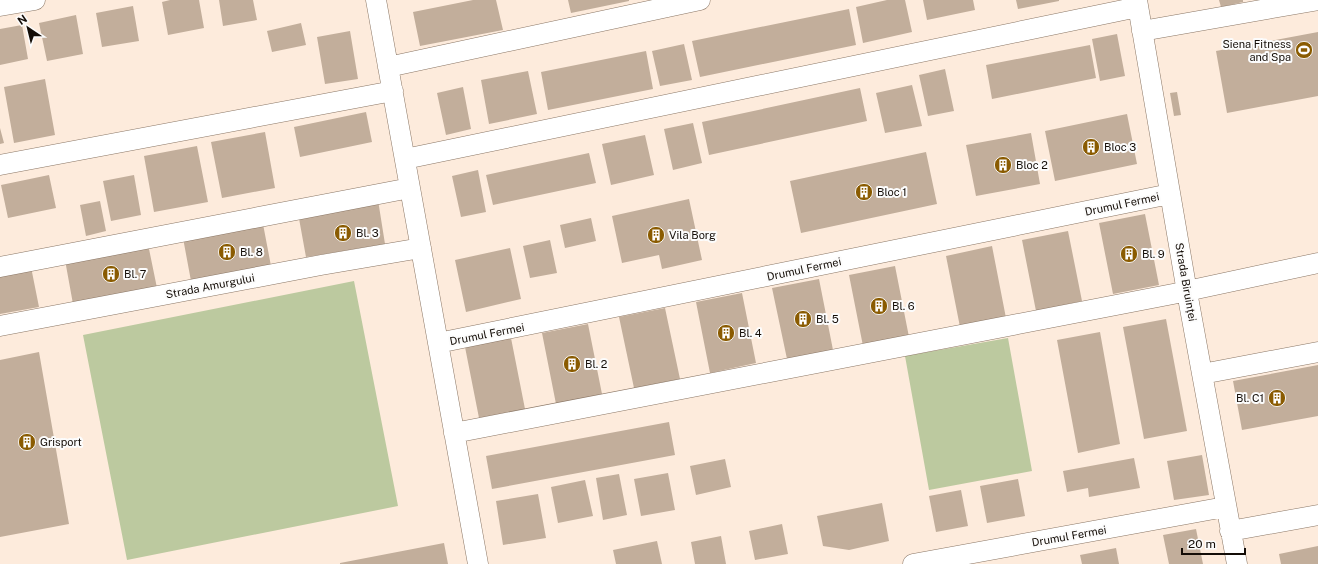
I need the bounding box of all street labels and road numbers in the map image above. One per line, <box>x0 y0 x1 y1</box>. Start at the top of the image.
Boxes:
street label: Drumul Fermei <box>1084 190 1160 218</box>
street label: Strada Biruinței <box>1173 242 1199 322</box>
street label: Drumul Fermei <box>766 255 842 283</box>
street label: Strada Amurgului <box>165 271 255 301</box>
street label: Drumul Fermei <box>449 321 525 347</box>
street label: Drumul Fermei <box>1031 524 1107 548</box>

